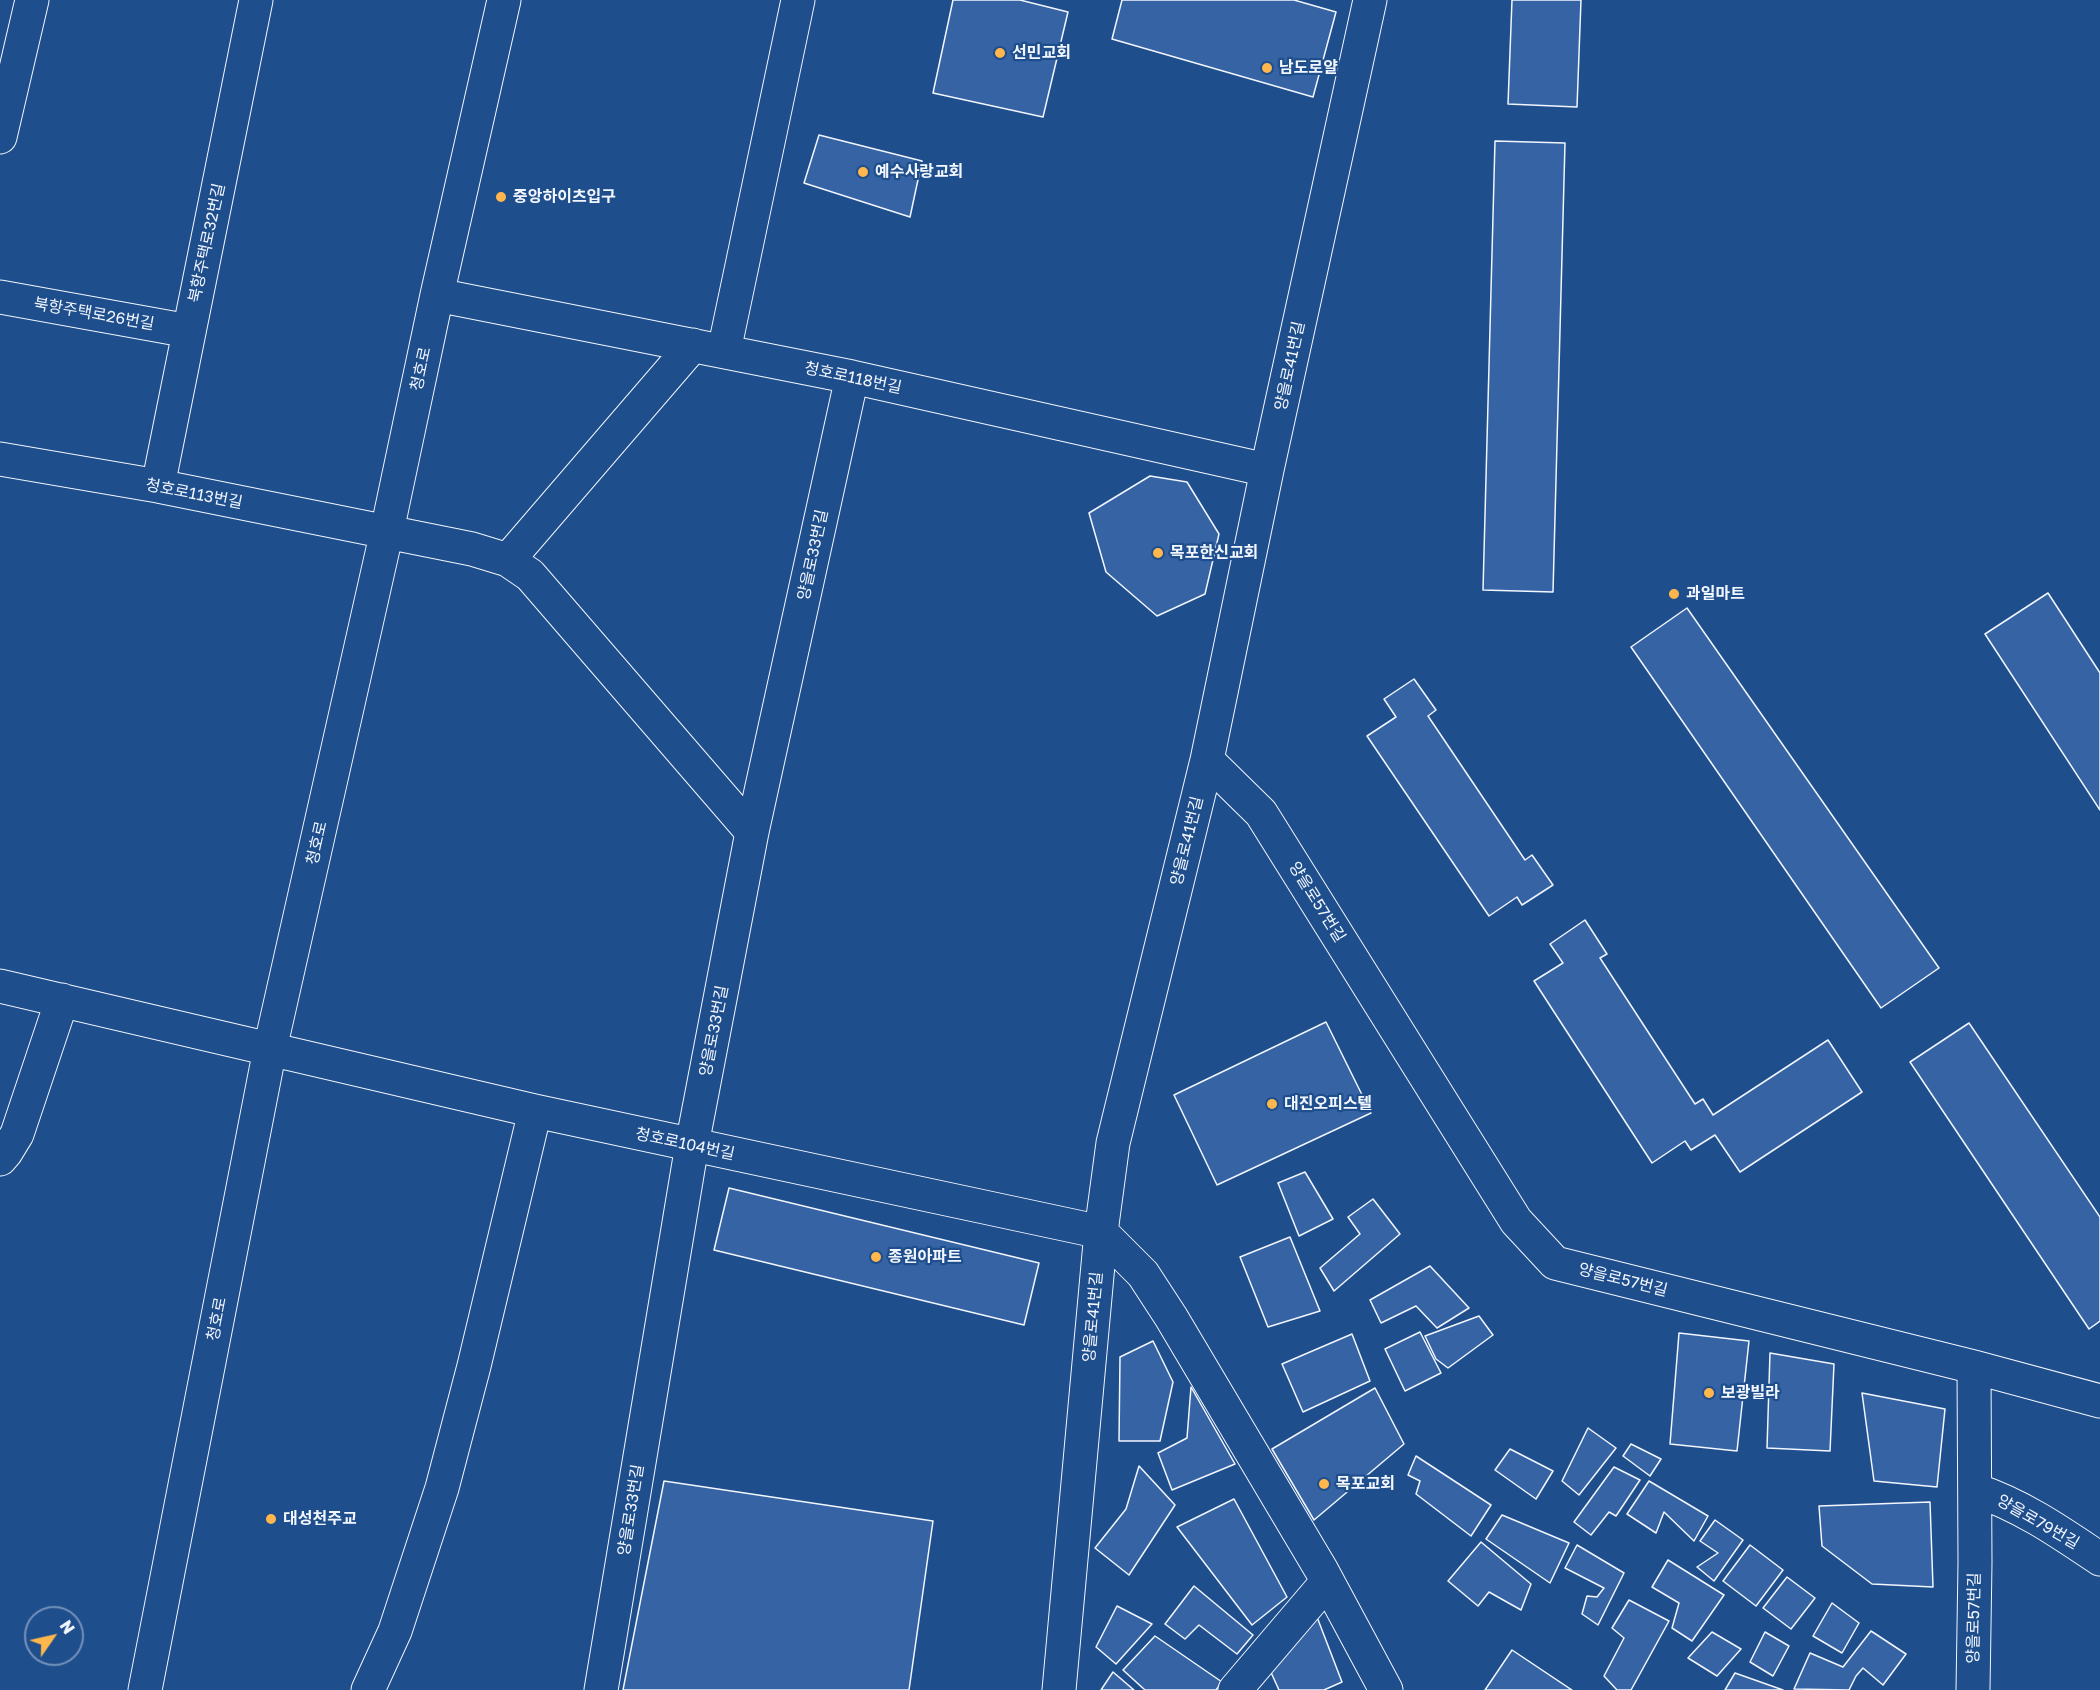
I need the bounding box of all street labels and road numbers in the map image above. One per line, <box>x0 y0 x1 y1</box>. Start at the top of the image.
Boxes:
street label: 북항주택로32번길 <box>185 181 229 305</box>
street label: 북항주택로26번길 <box>32 294 156 334</box>
street label: 양을로41번길 <box>1271 319 1309 413</box>
street label: 청호로 <box>407 345 435 393</box>
street label: 청호로118번길 <box>803 358 903 398</box>
street label: 청호로113번길 <box>144 475 244 513</box>
street label: 양을로33번길 <box>794 508 832 602</box>
street label: 양을로41번길 <box>1167 794 1207 888</box>
street label: 청호로 <box>303 819 331 867</box>
street label: 양을로57번길 <box>1285 858 1349 946</box>
street label: 양을로33번길 <box>696 984 732 1078</box>
street label: 청호로104번길 <box>634 1124 736 1164</box>
street label: 양을로57번길 <box>1576 1260 1670 1300</box>
street label: 양을로41번길 <box>1079 1271 1107 1363</box>
street label: 청호로 <box>203 1295 231 1343</box>
street label: 양을로33번길 <box>614 1463 648 1557</box>
street label: 양을로79번길 <box>1993 1491 2083 1553</box>
street label: 양을로57번길 <box>1964 1572 1984 1664</box>

